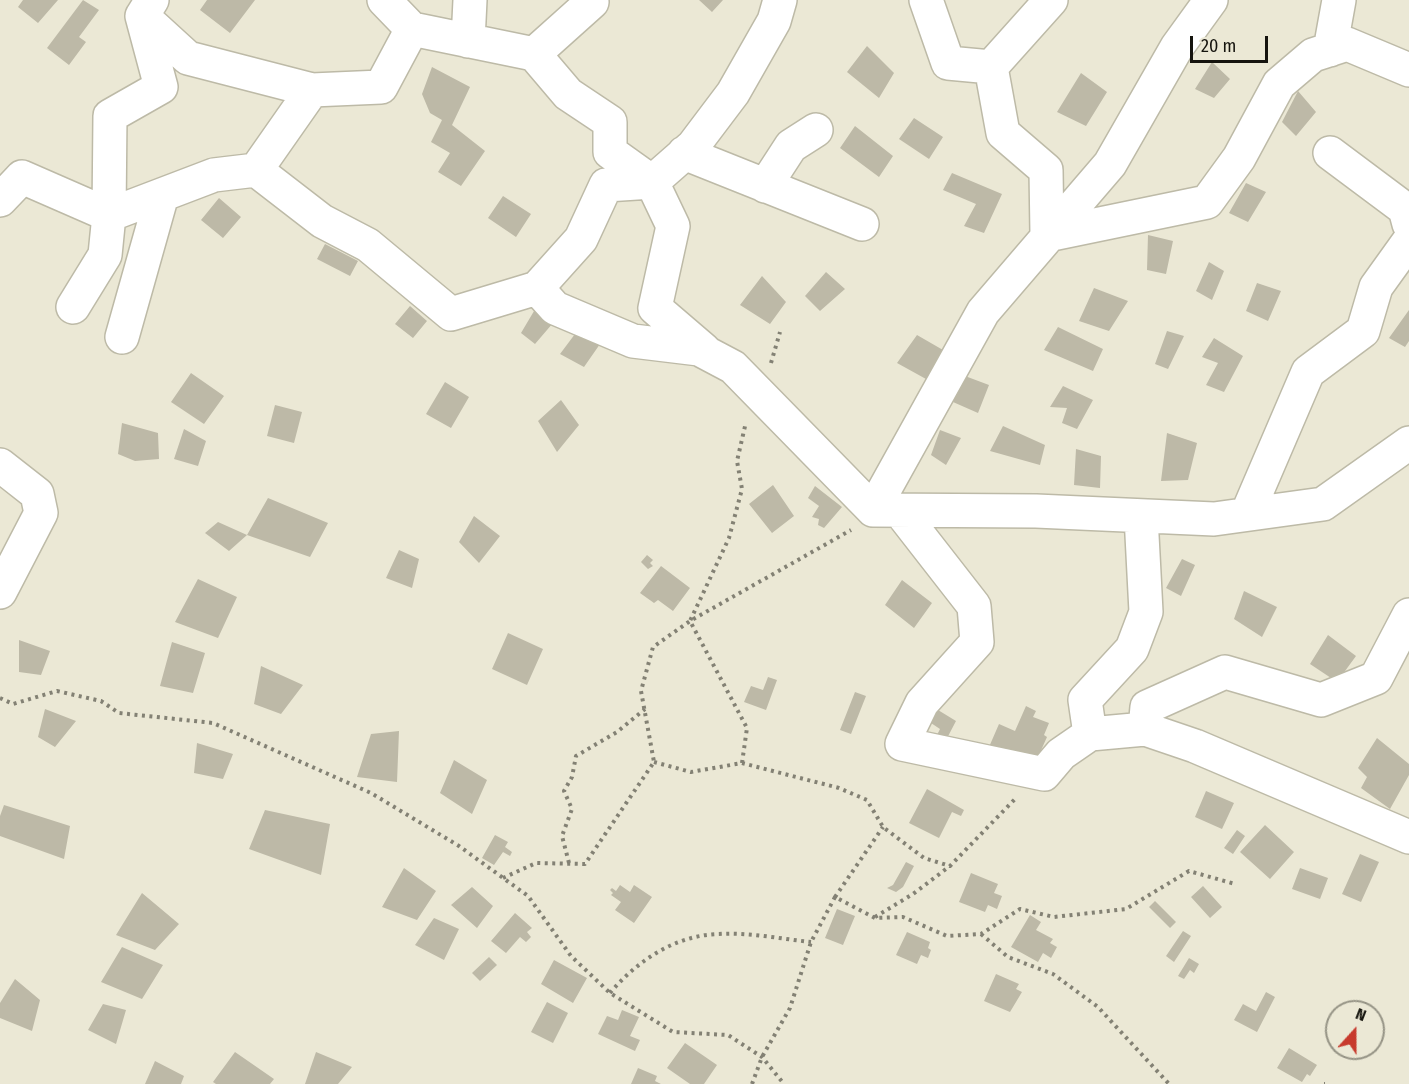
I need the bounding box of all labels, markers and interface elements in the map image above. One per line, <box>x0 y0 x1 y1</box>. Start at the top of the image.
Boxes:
scale bar <box>1193 24 1271 62</box>
text: 20 m <box>1201 35 1236 57</box>
north arrow <box>1325 1000 1385 1060</box>
text: N <box>1353 1004 1369 1025</box>

